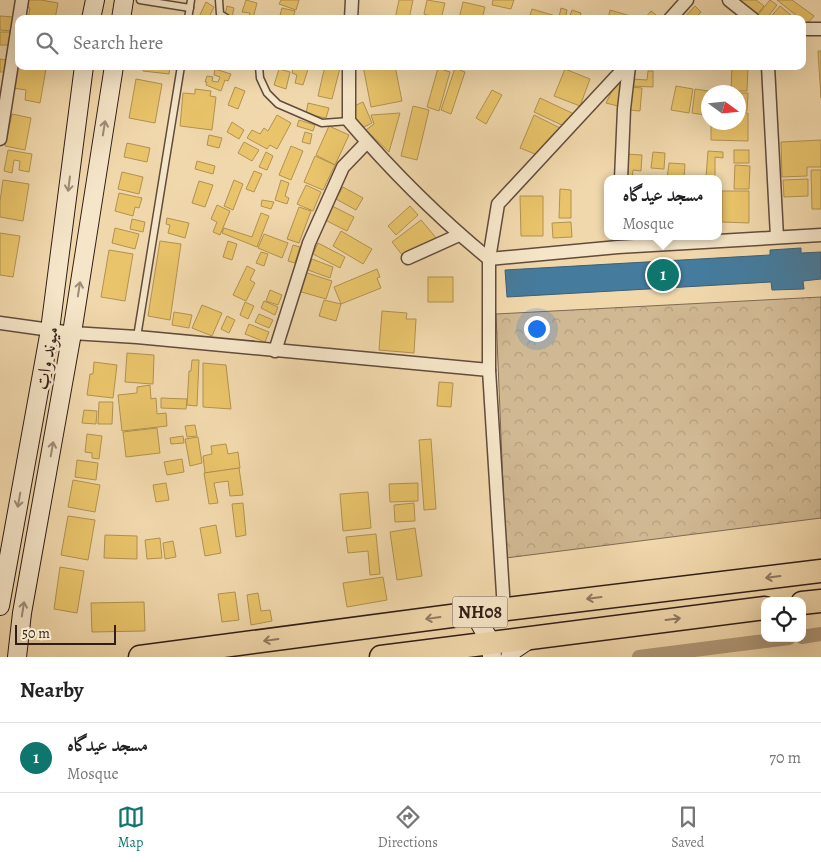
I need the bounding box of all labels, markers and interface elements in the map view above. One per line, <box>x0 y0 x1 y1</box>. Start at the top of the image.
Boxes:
search box <box>15 15 806 70</box>
icon: search <box>33 29 61 57</box>
text: Search here <box>73 30 163 56</box>
north arrow <box>701 85 746 130</box>
one-way arrow <box>100 120 110 136</box>
popup <box>604 175 722 240</box>
one-way arrow <box>63 176 73 192</box>
text: مسجد عیدگاه <box>622 182 704 208</box>
text: Mosque <box>622 213 674 235</box>
pin: 1 <box>647 256 679 294</box>
one-way arrow <box>75 281 85 297</box>
your location <box>524 316 550 342</box>
street label: میوند واټ <box>29 324 65 392</box>
one-way arrow <box>47 441 57 457</box>
one-way arrow <box>14 492 24 508</box>
one-way arrow <box>765 572 781 582</box>
one-way arrow <box>586 594 602 604</box>
road number: NH08 <box>452 596 508 628</box>
map controls <box>761 597 806 642</box>
button: locate <box>761 597 806 642</box>
one-way arrow <box>19 601 29 617</box>
one-way arrow <box>425 614 441 624</box>
one-way arrow <box>664 614 680 624</box>
scale bar <box>15 622 116 645</box>
text: 50 m <box>22 624 50 643</box>
one-way arrow <box>264 635 280 645</box>
text: Nearby <box>20 676 83 704</box>
text: مسجد عیدگاه <box>67 732 148 758</box>
text: 1 <box>33 747 39 769</box>
text: 70 m <box>769 747 801 769</box>
text: Mosque <box>67 763 119 785</box>
tab: Map <box>117 803 145 852</box>
tab: Directions <box>378 803 438 852</box>
tab: Saved <box>671 803 704 852</box>

